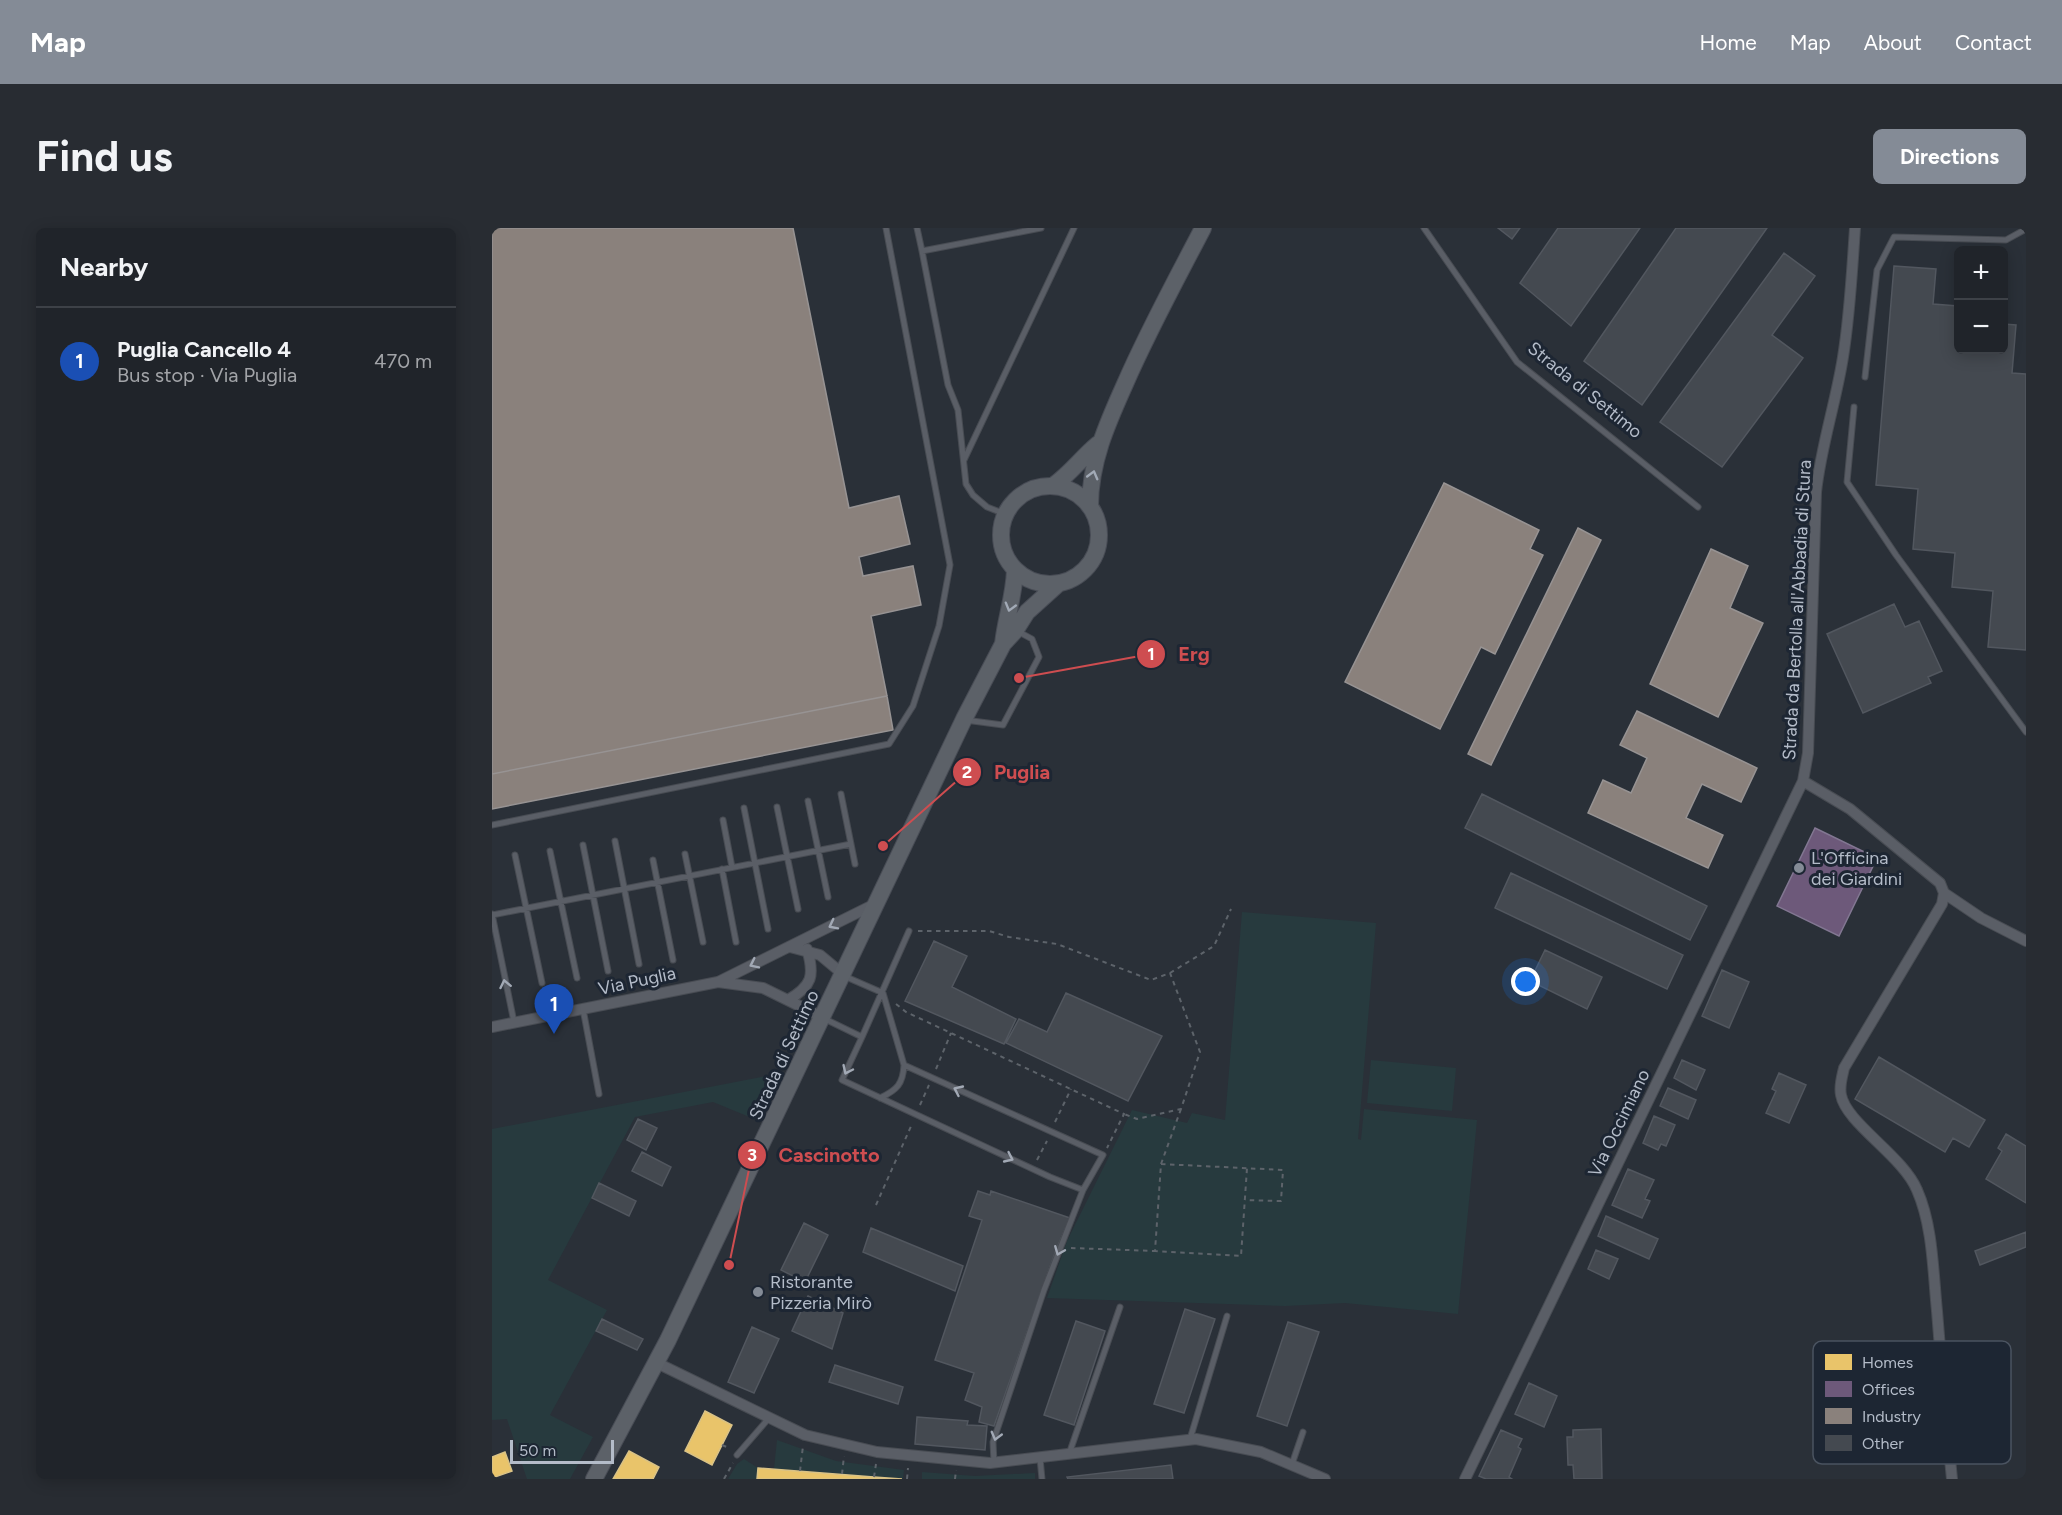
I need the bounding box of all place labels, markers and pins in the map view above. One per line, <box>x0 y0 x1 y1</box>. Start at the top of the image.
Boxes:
callout: Erg <box>1136 635 1222 673</box>
callout: Puglia <box>952 753 1062 791</box>
place label: L'Officina dei Giardini <box>1811 847 1902 890</box>
marker: L'Officina dei Giardini <box>1792 861 1806 875</box>
pin: 1 <box>534 984 574 1034</box>
callout: Cascinotto <box>737 1136 892 1174</box>
place label: Ristorante Pizzeria Mirò <box>770 1271 872 1314</box>
marker: Ristorante Pizzeria Mirò <box>751 1285 765 1299</box>

